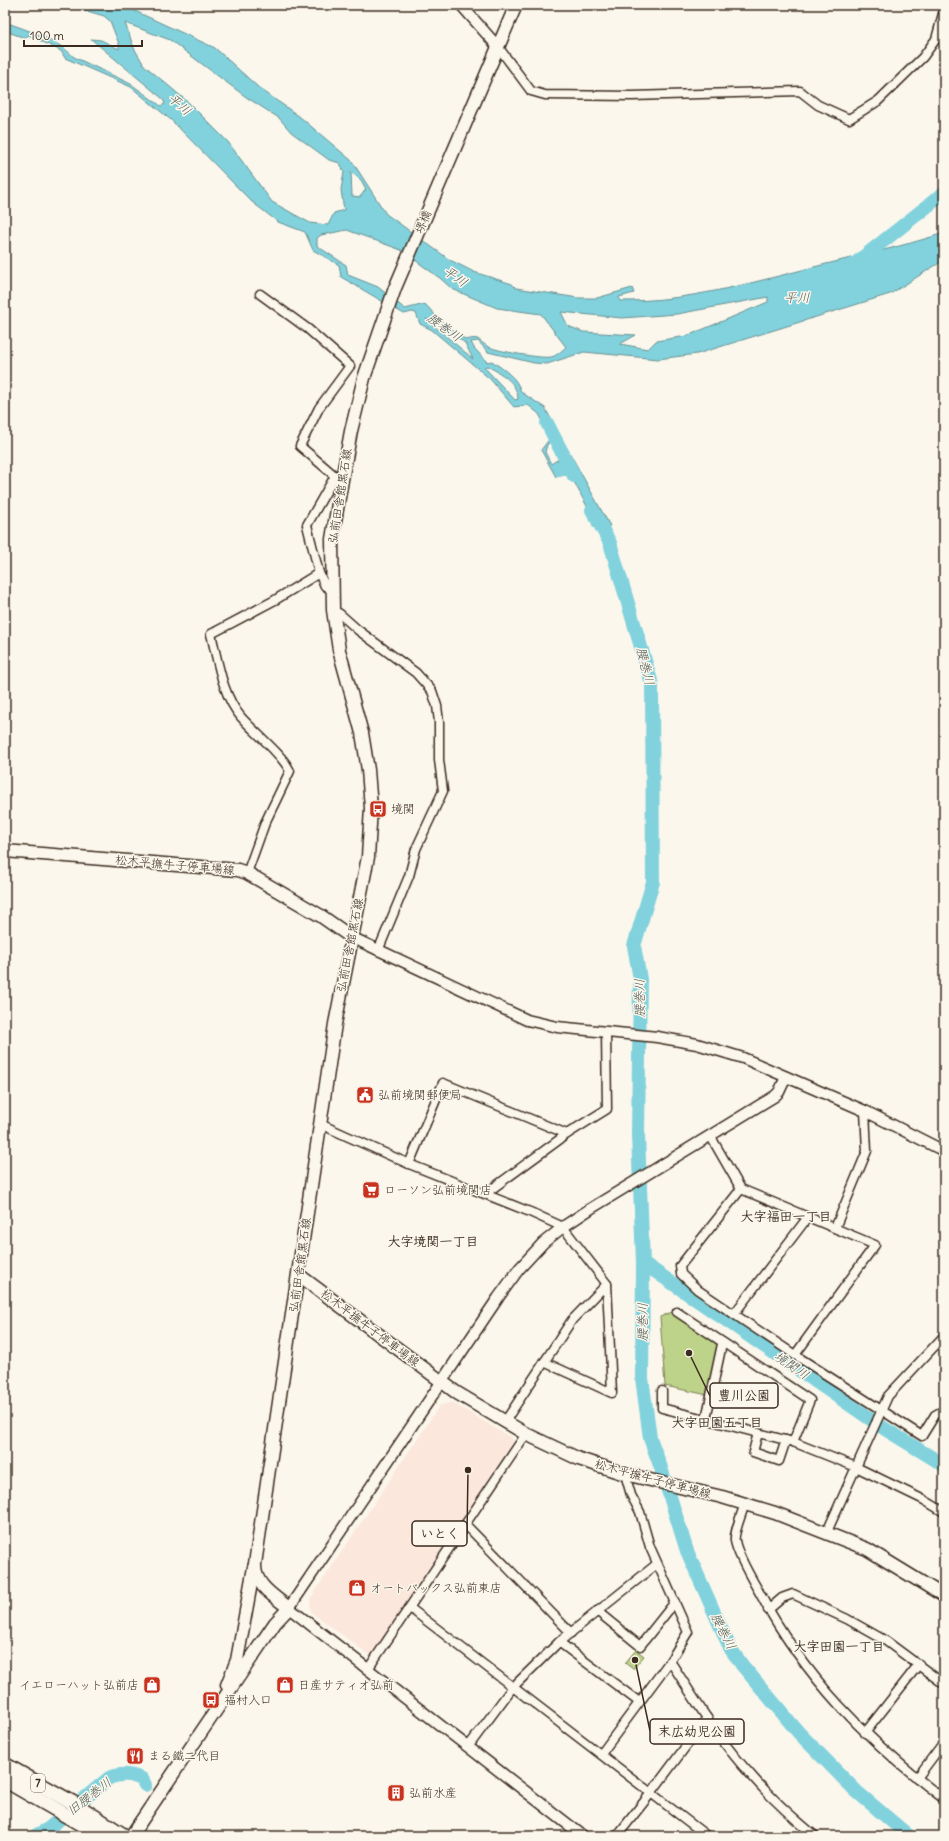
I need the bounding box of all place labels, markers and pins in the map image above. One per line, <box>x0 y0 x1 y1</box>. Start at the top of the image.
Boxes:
bus stop icon: 境関 <box>368 799 388 819</box>
place label: 境関 <box>391 801 415 816</box>
public building icon: 弘前境関郵便局 <box>355 1085 375 1105</box>
place label: 弘前境関郵便局 <box>378 1087 462 1102</box>
supermarket icon: ローソン弘前境関店 <box>361 1180 381 1200</box>
place label: ローソン弘前境関店 <box>384 1182 492 1197</box>
callout: 豊川公園 <box>710 1383 778 1408</box>
callout: いとく <box>412 1521 467 1546</box>
shop icon: オートバックス弘前東店 <box>347 1578 367 1598</box>
place label: オートバックス弘前東店 <box>370 1580 502 1595</box>
shop icon: イエローハット弘前店 <box>142 1675 162 1695</box>
shop icon: 日産サティオ弘前 <box>275 1675 295 1695</box>
place label: イエローハット弘前店 <box>19 1677 139 1692</box>
place label: 日産サティオ弘前 <box>298 1677 394 1692</box>
bus stop icon: 福村入口 <box>201 1690 221 1710</box>
place label: 福村入口 <box>224 1692 272 1707</box>
callout: 末広幼児公園 <box>650 1719 744 1744</box>
restaurant icon: まる鐵二代目 <box>125 1746 145 1766</box>
place label: まる鐵二代目 <box>148 1748 220 1763</box>
building icon: 弘前水産 <box>386 1783 406 1803</box>
place label: 弘前水産 <box>409 1785 457 1800</box>

